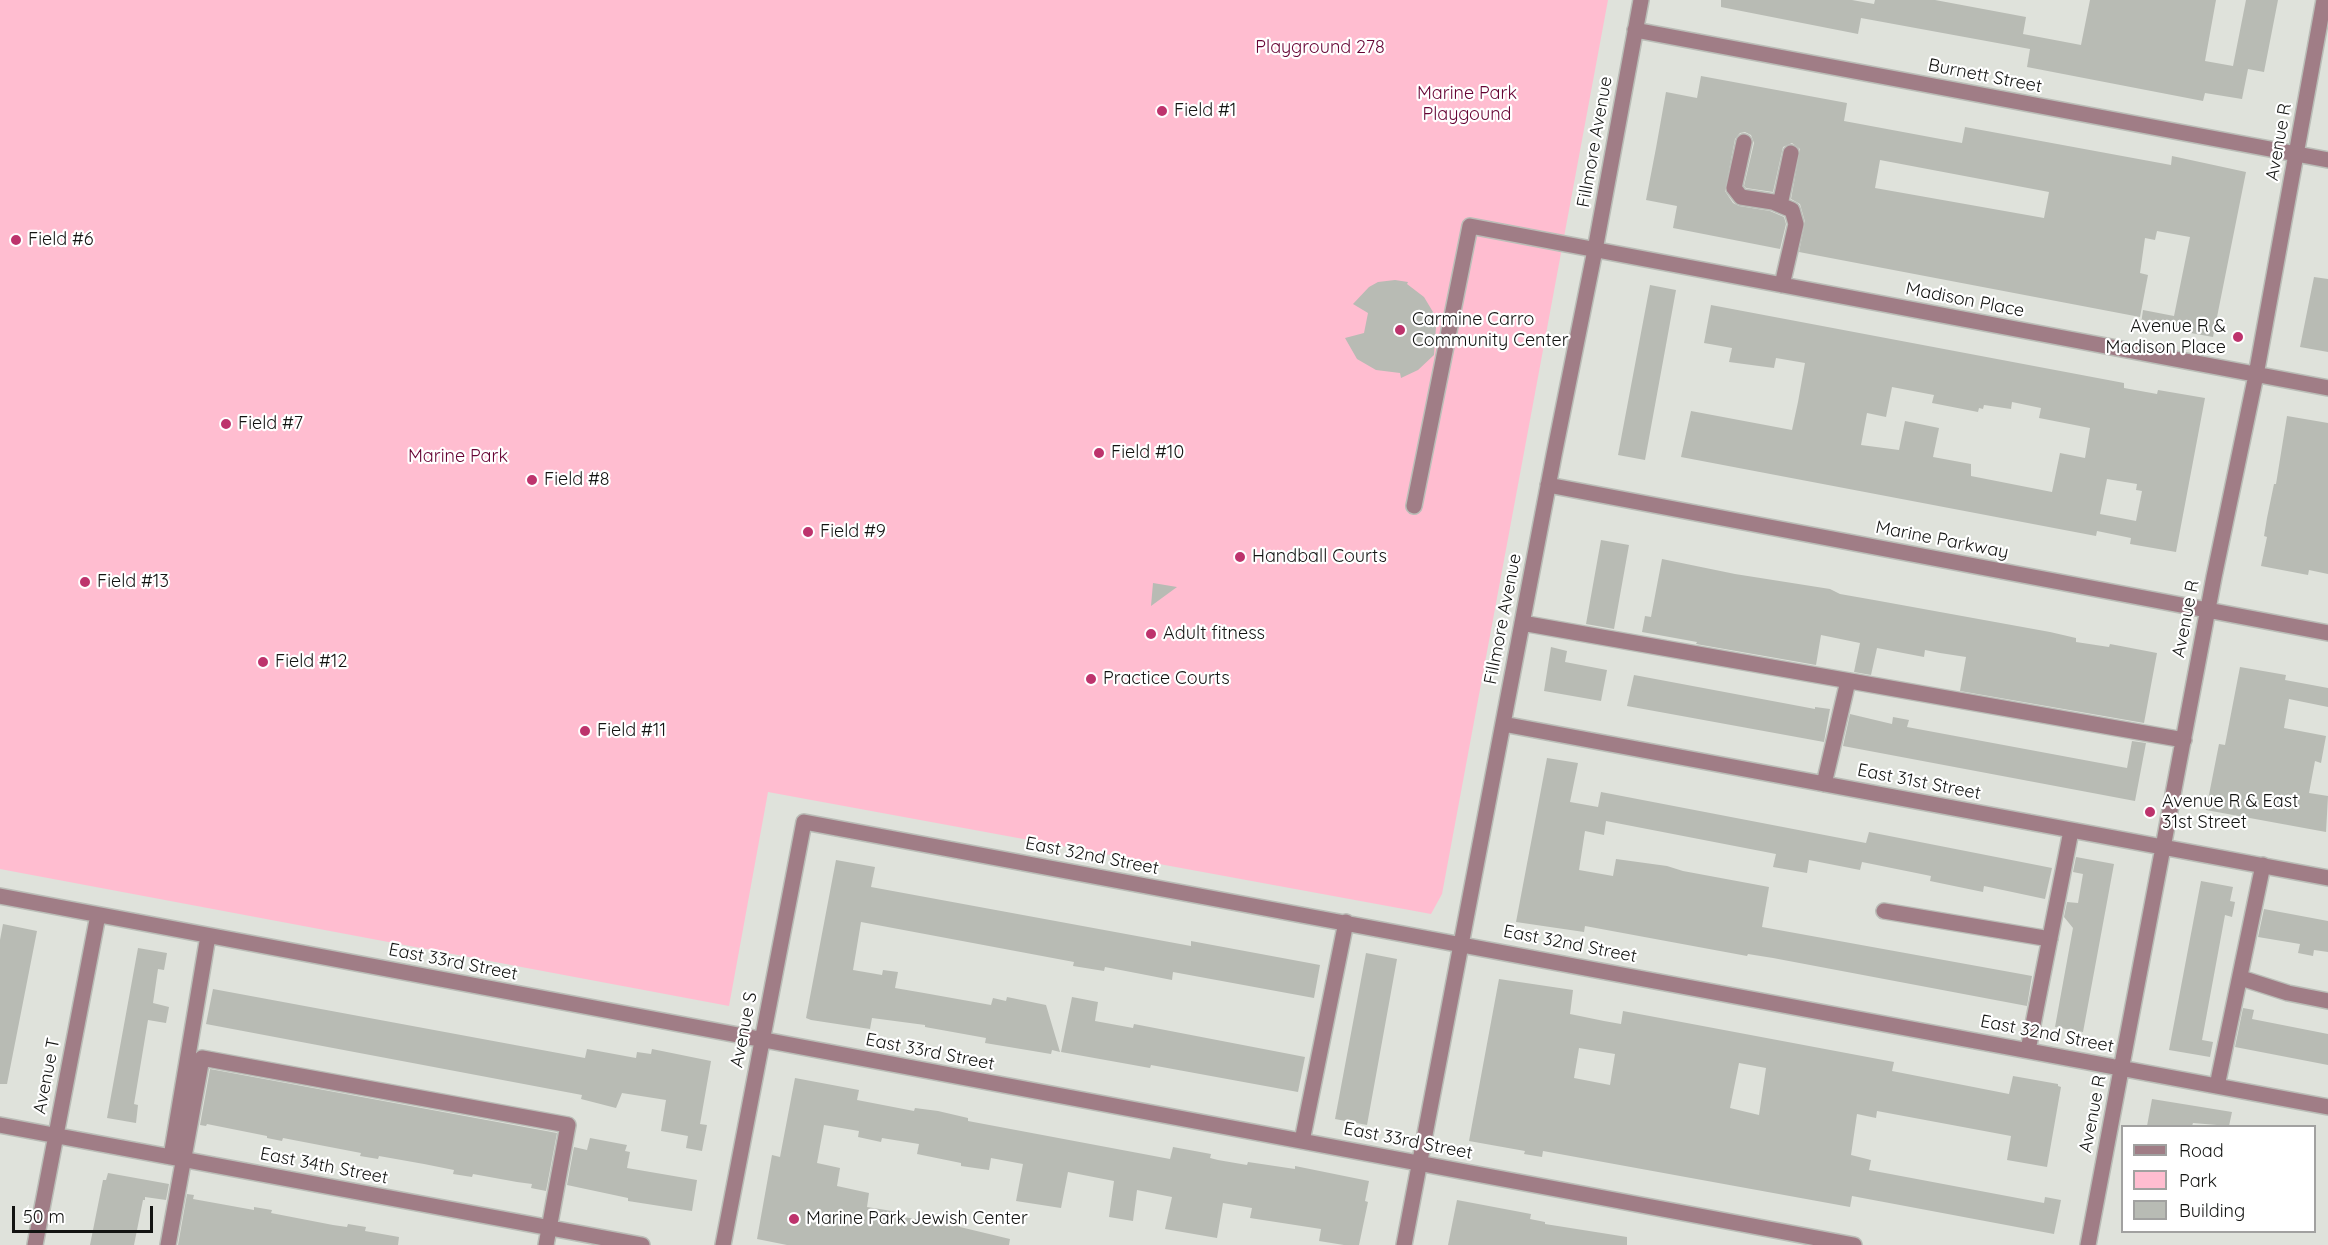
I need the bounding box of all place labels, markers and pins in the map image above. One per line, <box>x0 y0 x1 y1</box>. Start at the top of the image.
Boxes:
place label: Field #1 <box>1174 100 1236 122</box>
marker: Field #1 <box>1155 104 1169 118</box>
place label: Field #6 <box>28 229 93 251</box>
marker: Field #6 <box>9 233 23 247</box>
place label: Carmine Carro Community Center <box>1412 309 1569 352</box>
place label: Avenue R & Madison Place <box>2106 316 2226 358</box>
marker: Carmine Carro Community Center <box>1393 323 1407 337</box>
marker: Avenue R & Madison Place <box>2231 330 2245 344</box>
place label: Field #7 <box>238 413 303 435</box>
marker: Field #7 <box>219 417 233 431</box>
place label: Field #10 <box>1111 442 1184 464</box>
marker: Field #10 <box>1092 446 1106 460</box>
place label: Field #8 <box>544 469 609 491</box>
marker: Field #8 <box>525 473 539 487</box>
place label: Field #9 <box>820 521 886 543</box>
marker: Field #9 <box>801 525 815 539</box>
place label: Handball Courts <box>1252 546 1387 568</box>
marker: Handball Courts <box>1233 550 1247 564</box>
place label: Field #13 <box>97 571 169 593</box>
marker: Field #13 <box>78 575 92 589</box>
place label: Adult fitness <box>1163 623 1265 645</box>
marker: Adult fitness <box>1144 627 1158 641</box>
place label: Field #12 <box>275 651 347 673</box>
marker: Field #12 <box>256 655 270 669</box>
place label: Practice Courts <box>1103 668 1230 690</box>
marker: Practice Courts <box>1084 672 1098 686</box>
place label: Field #11 <box>597 720 666 742</box>
marker: Field #11 <box>578 724 592 738</box>
place label: Avenue R & East 31st Street <box>2162 791 2298 834</box>
marker: Avenue R & East 31st Street <box>2143 805 2157 819</box>
place label: Marine Park Jewish Center <box>806 1208 1028 1230</box>
marker: Marine Park Jewish Center <box>787 1212 801 1226</box>

